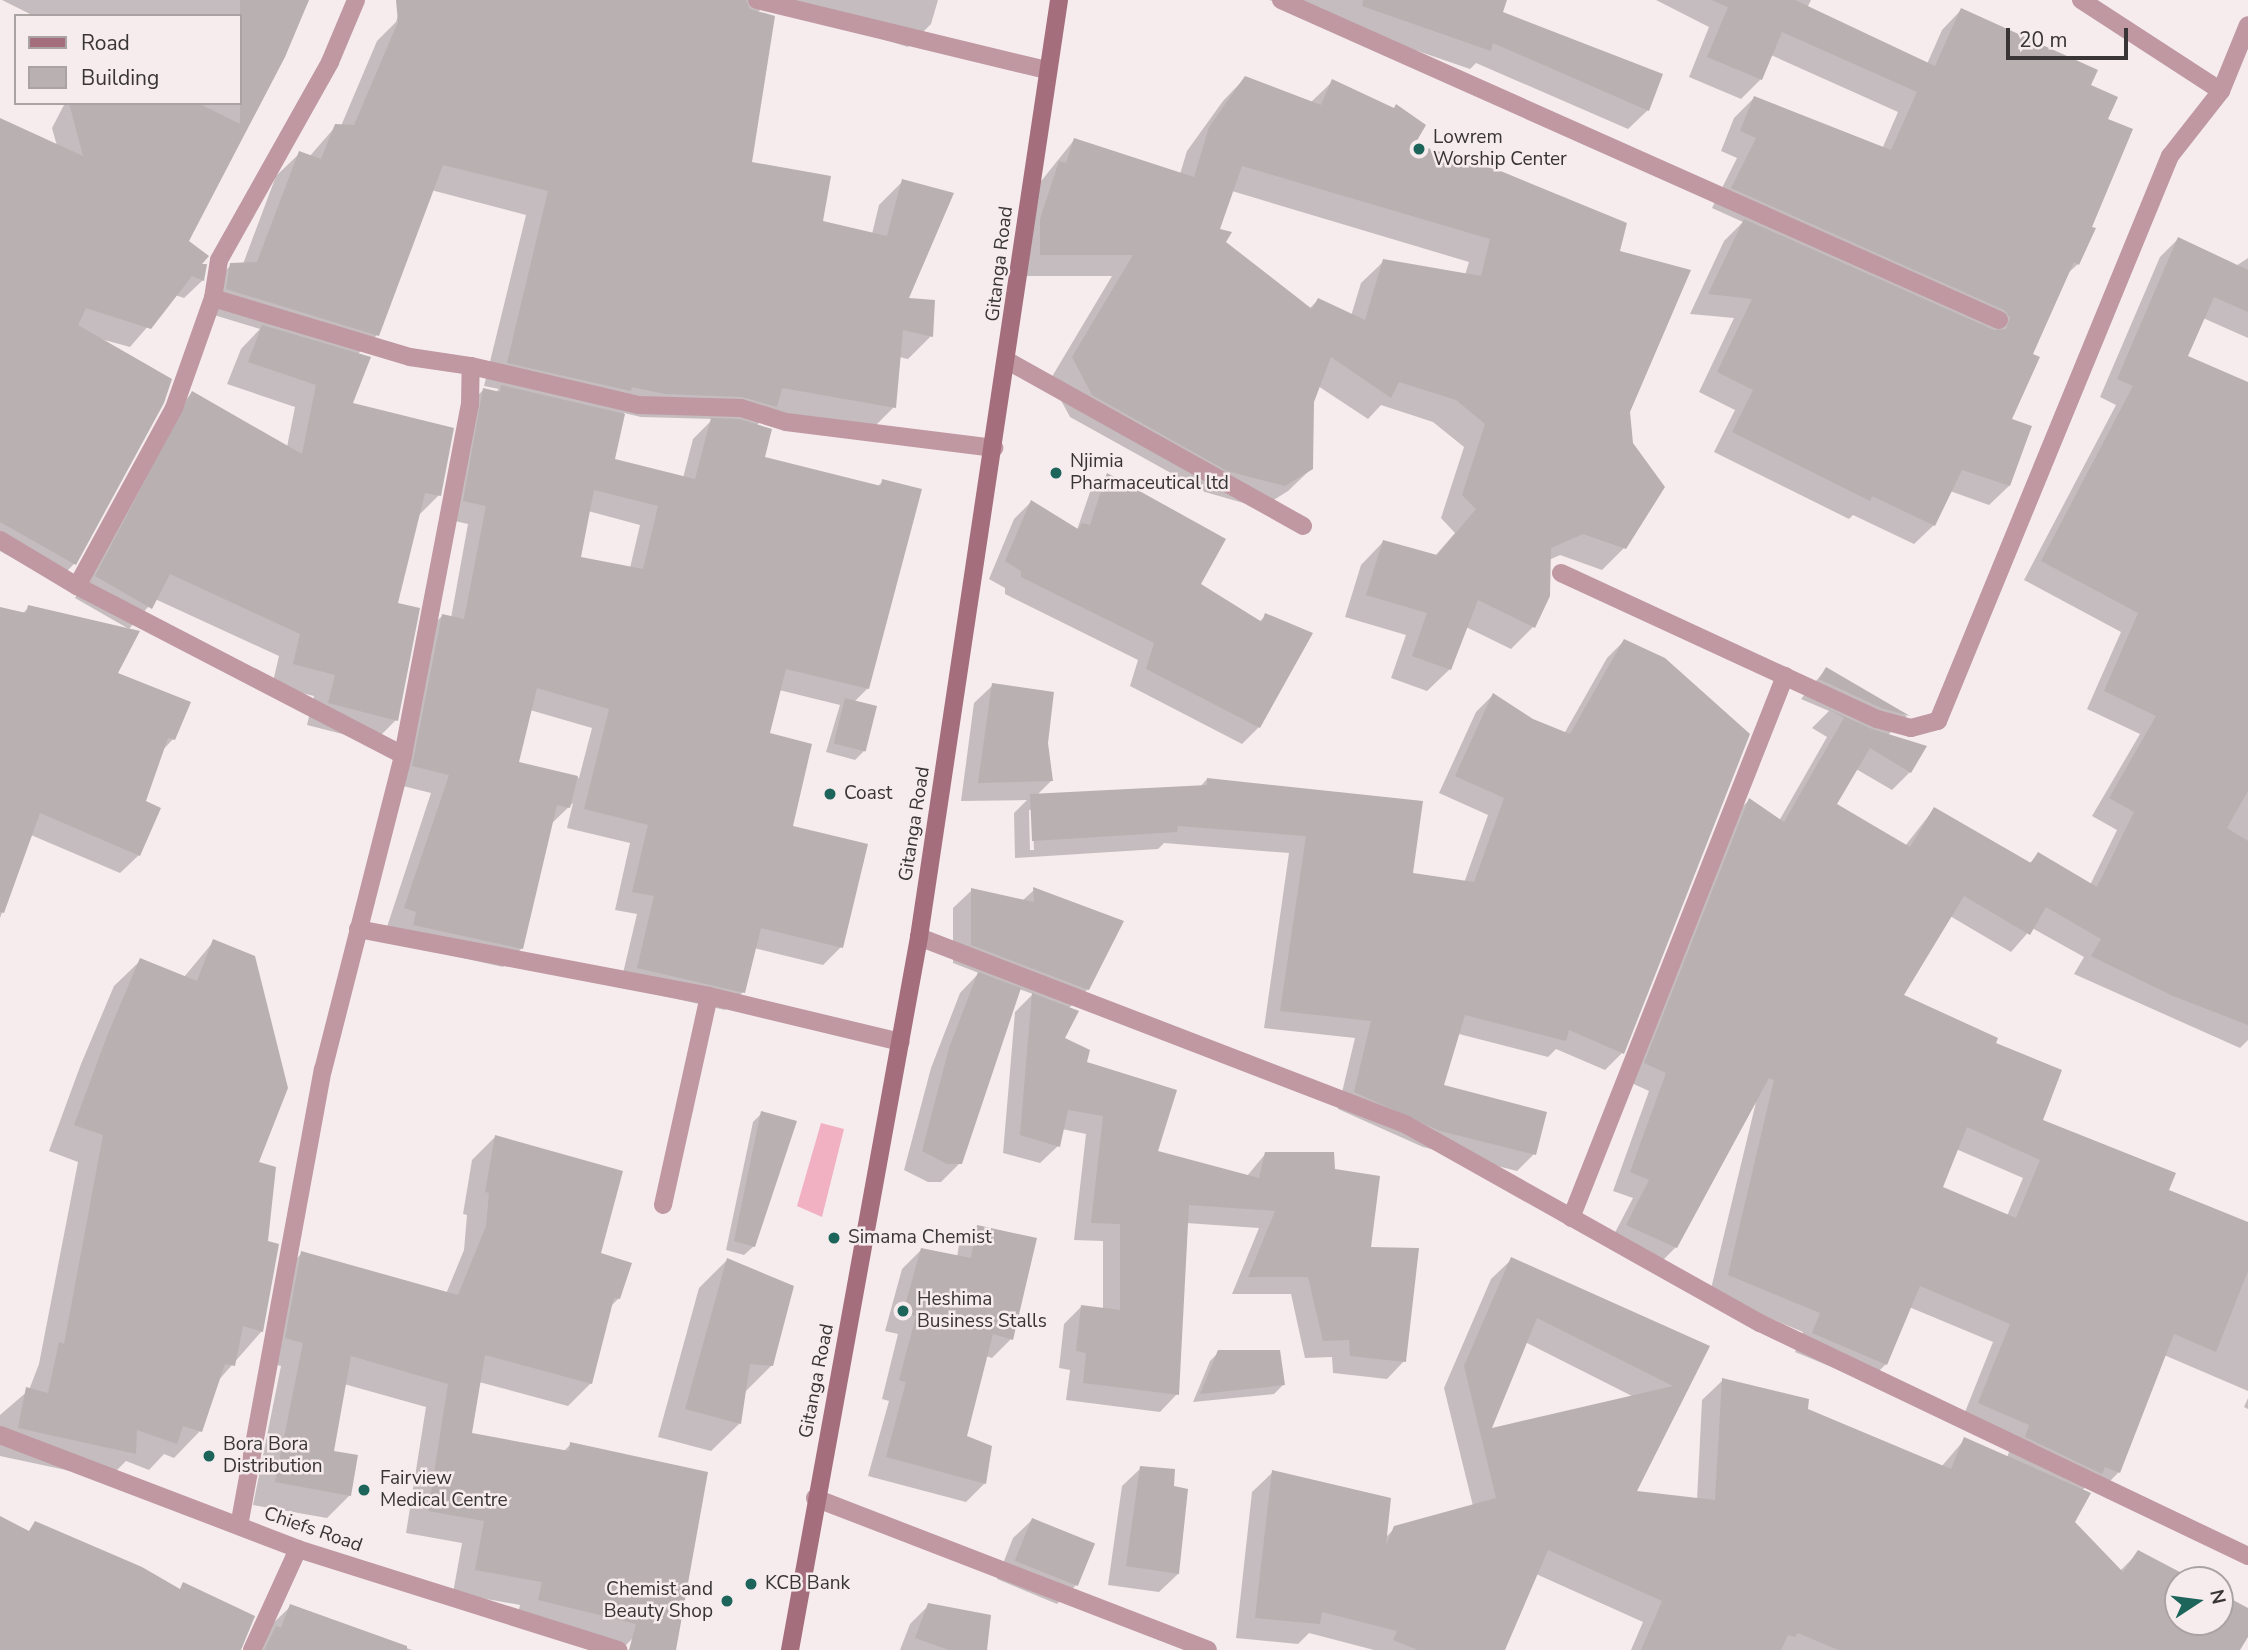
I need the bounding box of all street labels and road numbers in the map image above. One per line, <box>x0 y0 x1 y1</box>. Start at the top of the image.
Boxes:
street label: Gitanga Road <box>982 205 1018 323</box>
street label: Gitanga Road <box>895 765 935 883</box>
street label: Gitanga Road <box>795 1322 839 1440</box>
street label: Chiefs Road <box>261 1503 365 1557</box>

